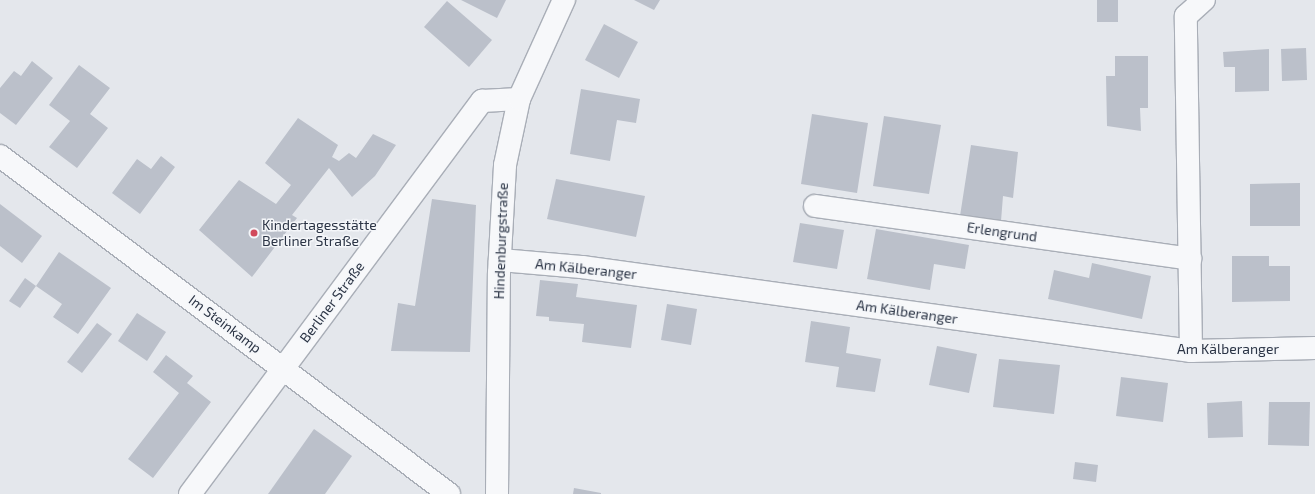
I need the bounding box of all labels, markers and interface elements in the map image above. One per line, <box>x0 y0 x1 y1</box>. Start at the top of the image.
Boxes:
street label: Hindenburgstraße <box>491 182 511 300</box>
place label: Kindertagesstätte Berliner Straße <box>262 217 377 250</box>
street label: Erlengrund <box>966 219 1038 245</box>
marker: Kindertagesstätte Berliner Straße <box>249 228 259 238</box>
street label: Am Kälberanger <box>534 255 638 283</box>
street label: Berliner Straße <box>296 258 368 346</box>
street label: Im Steinkamp <box>185 291 265 357</box>
street label: Am Kälberanger <box>855 297 959 327</box>
street label: Am Kälberanger <box>1177 341 1279 357</box>

